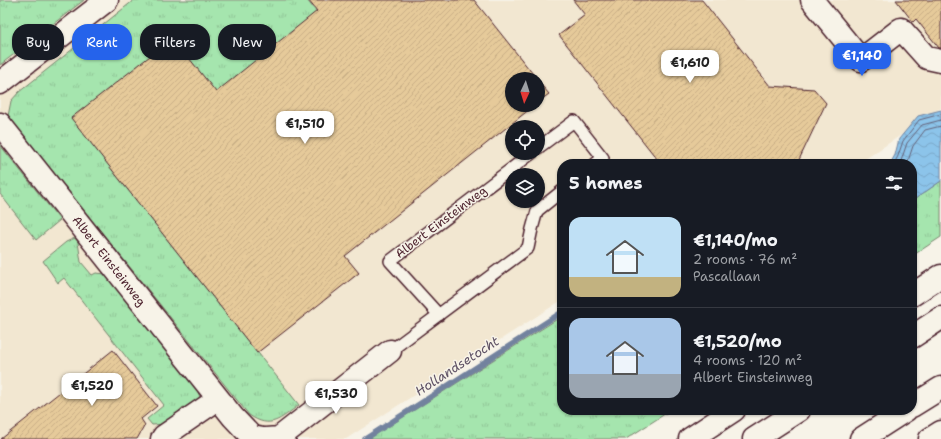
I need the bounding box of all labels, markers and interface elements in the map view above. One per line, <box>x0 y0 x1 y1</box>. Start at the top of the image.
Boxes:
chip: Buy <box>12 24 64 60</box>
chip: Rent <box>72 24 132 60</box>
chip: Filters <box>140 24 210 60</box>
chip: New <box>218 24 276 60</box>
pin: €1,140 <box>829 43 895 77</box>
text: €1,140 <box>842 47 882 64</box>
pin: €1,610 <box>657 50 723 84</box>
text: €1,610 <box>670 54 710 71</box>
north arrow <box>505 72 545 112</box>
map controls <box>505 72 545 208</box>
pin: €1,510 <box>272 111 338 145</box>
text: €1,510 <box>285 115 325 132</box>
button: locate <box>505 120 545 160</box>
button: layers <box>505 168 545 208</box>
text: 5 homes <box>569 172 642 194</box>
icon: filters <box>883 172 905 194</box>
street label: Albert Einsteinweg <box>392 182 490 262</box>
street label: Albert Einsteinweg <box>69 213 149 309</box>
text: €1,140/mo <box>693 229 778 251</box>
icon: home <box>601 233 649 281</box>
text: 2 rooms · 76 m² <box>693 251 797 268</box>
text: Pascallaan <box>693 268 760 285</box>
text: €1,520/mo <box>693 330 782 352</box>
water label: Hollandsetocht <box>412 332 502 399</box>
icon: home <box>601 334 649 382</box>
text: 4 rooms · 120 m² <box>693 352 802 369</box>
text: Albert Einsteinweg <box>693 369 813 386</box>
pin: €1,520 <box>59 373 125 407</box>
text: €1,520 <box>70 377 114 394</box>
pin: €1,530 <box>303 381 369 415</box>
text: €1,530 <box>314 385 358 402</box>

